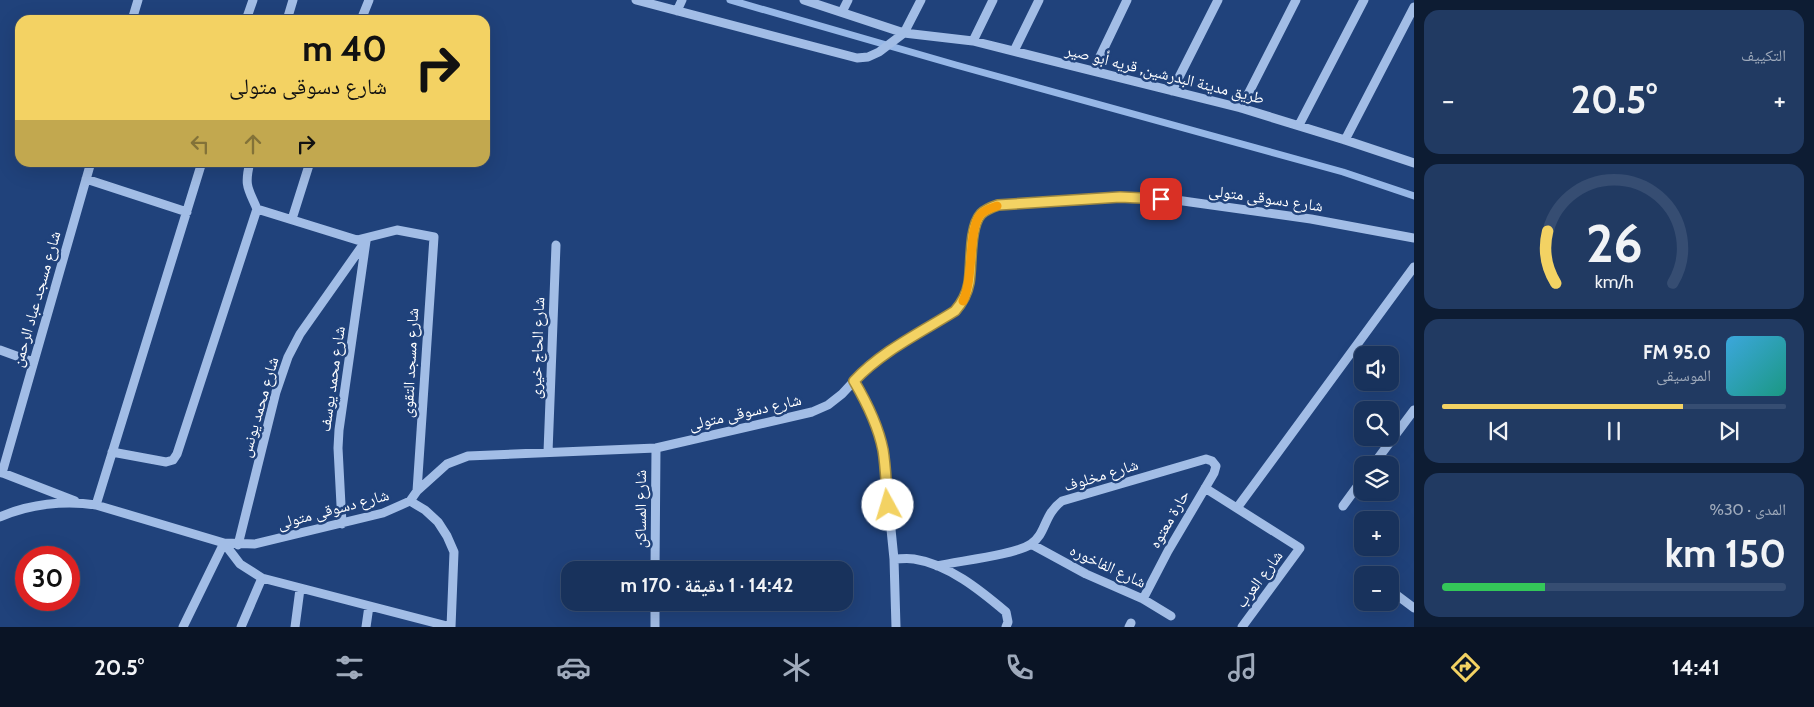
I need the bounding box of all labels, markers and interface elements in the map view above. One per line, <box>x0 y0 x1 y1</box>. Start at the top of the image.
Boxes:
text: 40 m <box>302 27 387 70</box>
icon: right <box>405 35 470 100</box>
street label: طريق مدينة البدرشين, قريه أبو صير <box>1062 40 1266 109</box>
text: التكييف <box>1741 46 1786 65</box>
text: شارع دسوقى متولى <box>229 73 387 100</box>
text: 20.5° <box>1571 76 1657 123</box>
text: − <box>1442 83 1454 117</box>
text: + <box>1774 83 1786 117</box>
icon: left <box>186 130 214 158</box>
icon: ahead <box>239 130 267 158</box>
icon: right <box>292 130 320 158</box>
pin <box>1140 178 1182 220</box>
street label: شارع دسوقى متولى <box>1208 181 1324 216</box>
icon: arrive <box>1147 185 1175 213</box>
text: 26 <box>1586 212 1642 275</box>
street label: شارع مسجد عباد الرحمن <box>7 229 65 369</box>
text: km/h <box>1594 271 1634 292</box>
street label: شارع الحاج خيرى <box>526 297 549 399</box>
street label: شارع مسجد التقوى <box>398 307 423 419</box>
street label: شارع محمد يوسف <box>315 325 350 433</box>
text: 95.0 FM <box>1643 341 1711 364</box>
map controls <box>1354 346 1399 611</box>
button: sound <box>1354 346 1399 391</box>
street label: شارع محمد يونس <box>236 355 283 460</box>
text: الموسيقى <box>1656 366 1711 385</box>
street label: شارع دسوقى متولى <box>687 390 803 435</box>
button: search <box>1354 401 1399 446</box>
icon: previous <box>1485 417 1513 445</box>
icon: pause <box>1600 417 1628 445</box>
icon: next <box>1715 417 1743 445</box>
street label: شارع مخلوف <box>1061 455 1141 496</box>
button: layers <box>1354 456 1399 501</box>
street label: شارع المساكن <box>631 470 651 548</box>
position arrow <box>861 478 913 530</box>
street label: شارع دسوقى متولى <box>275 485 391 534</box>
street label: حارة معتوه <box>1145 486 1193 552</box>
text: المدى · 30% <box>1709 500 1786 519</box>
button: + <box>1354 511 1399 556</box>
text: 150 km <box>1665 530 1786 577</box>
street label: شارع الفاخوره <box>1066 540 1149 593</box>
speed limit sign: 30 <box>15 546 80 611</box>
street label: شارع العرب <box>1231 547 1287 612</box>
button: − <box>1354 566 1399 611</box>
text: 14:42 · 1 دقيقة · 170 m <box>621 574 793 597</box>
icon: filters <box>332 650 367 685</box>
icon: car <box>556 650 591 685</box>
icon: climate <box>779 650 814 685</box>
icon: phone <box>1002 650 1037 685</box>
icon: music <box>1225 650 1260 685</box>
icon: directions <box>1448 650 1483 685</box>
text: 20.5° <box>94 654 144 681</box>
text: 14:41 <box>1672 654 1720 681</box>

